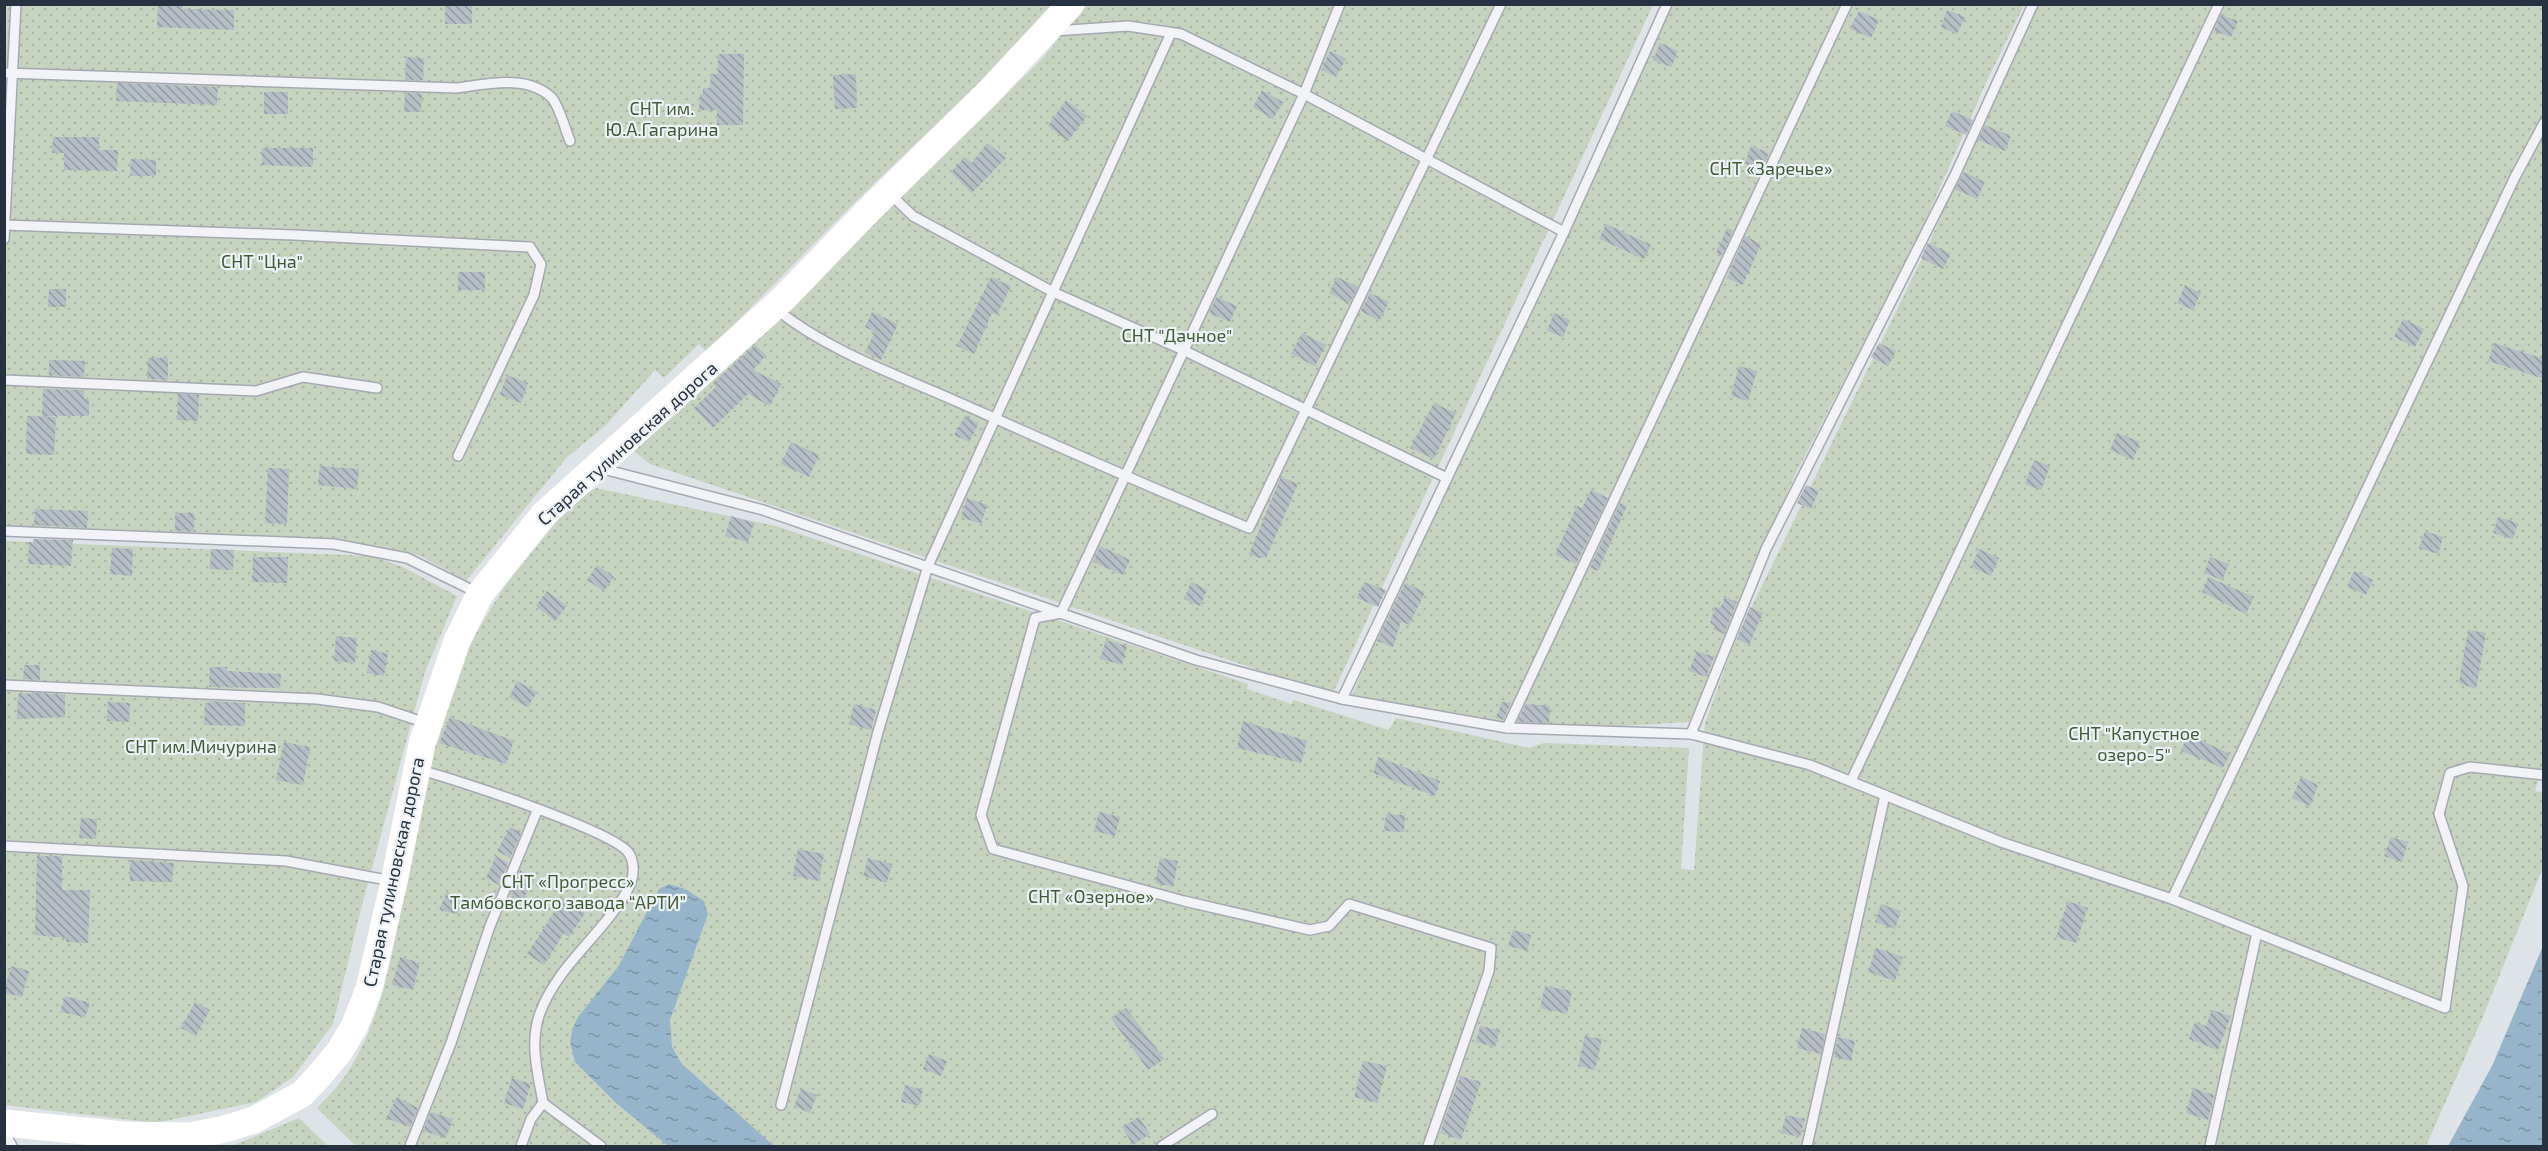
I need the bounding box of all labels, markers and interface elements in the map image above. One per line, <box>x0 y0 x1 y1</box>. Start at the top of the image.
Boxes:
park label: СНТ им. Ю.А.Гагарина <box>606 97 719 140</box>
park label: СНТ «Заречье» <box>1710 157 1832 179</box>
park label: СНТ "Цна" <box>221 250 303 272</box>
park label: СНТ "Дачное" <box>1122 324 1232 346</box>
street label: Старая тулиновская дорога <box>533 356 721 530</box>
park label: СНТ "Капустное озеро-5" <box>2068 722 2200 765</box>
park label: СНТ им.Мичурина <box>125 735 277 757</box>
street label: Старая тулиновская дорога <box>358 755 428 989</box>
park label: СНТ «Прогресс» Тамбовского завода “АРТИ” <box>450 870 686 913</box>
park label: СНТ «Озерное» <box>1028 885 1154 907</box>

